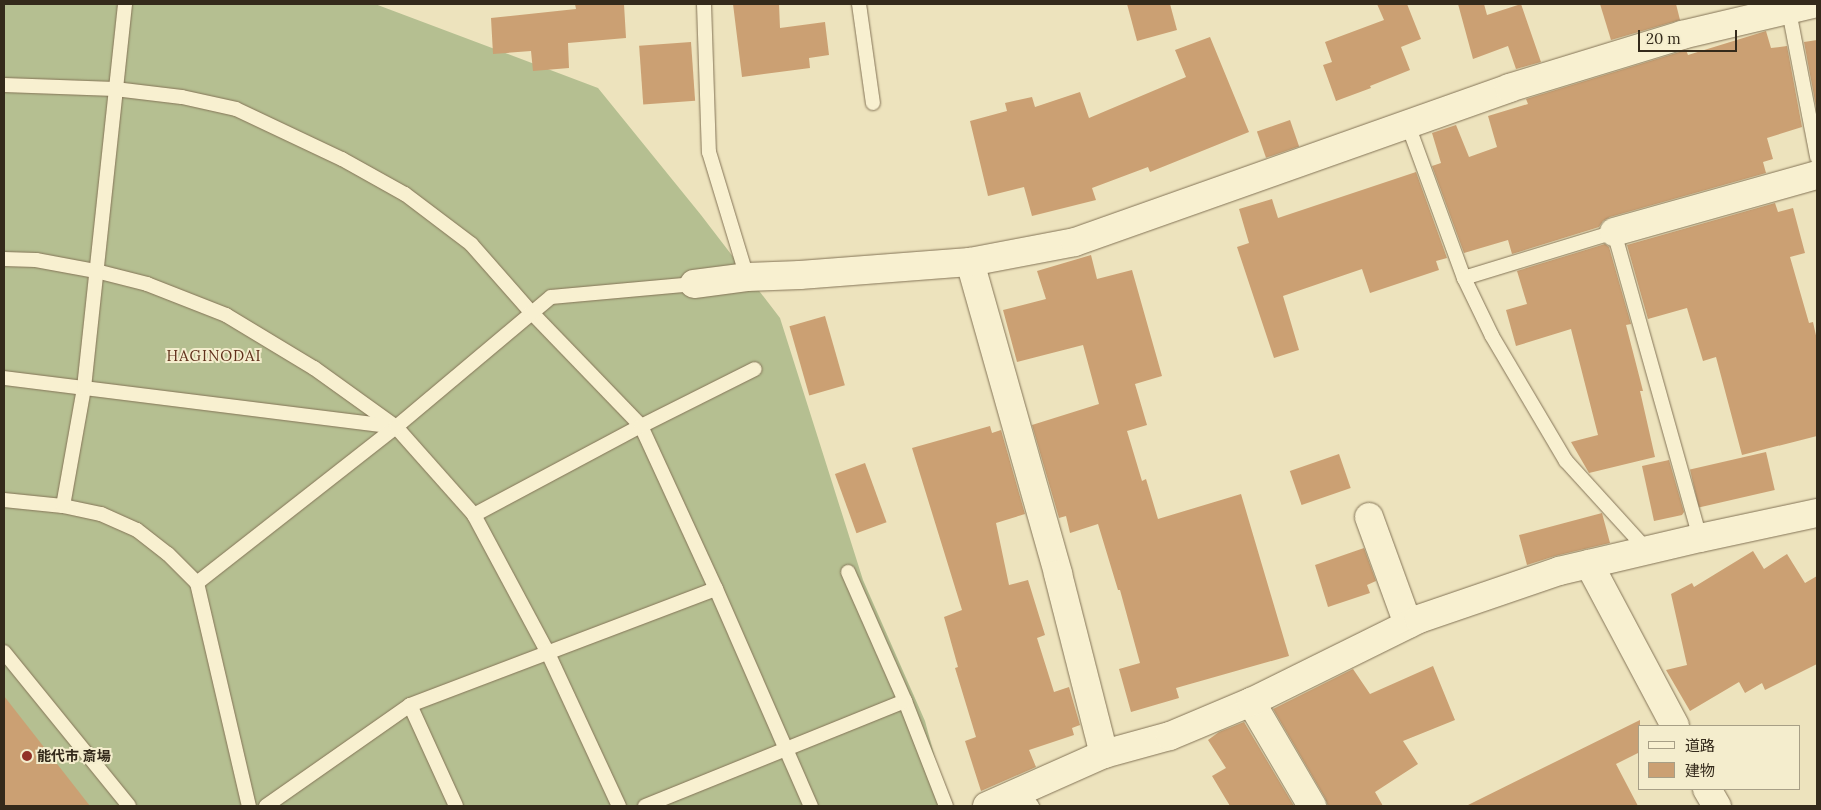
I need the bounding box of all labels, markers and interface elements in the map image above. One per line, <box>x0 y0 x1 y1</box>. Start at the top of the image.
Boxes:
scale bar <box>1641 20 1740 52</box>
text: 20 m <box>1646 29 1681 48</box>
district label: HAGINODAI <box>165 347 263 365</box>
legend <box>1638 725 1801 790</box>
text: 道路 <box>1685 736 1715 755</box>
place label: 能代市 斎場 <box>37 748 111 764</box>
marker: 能代市 斎場 <box>21 750 33 762</box>
text: 建物 <box>1685 761 1715 780</box>

